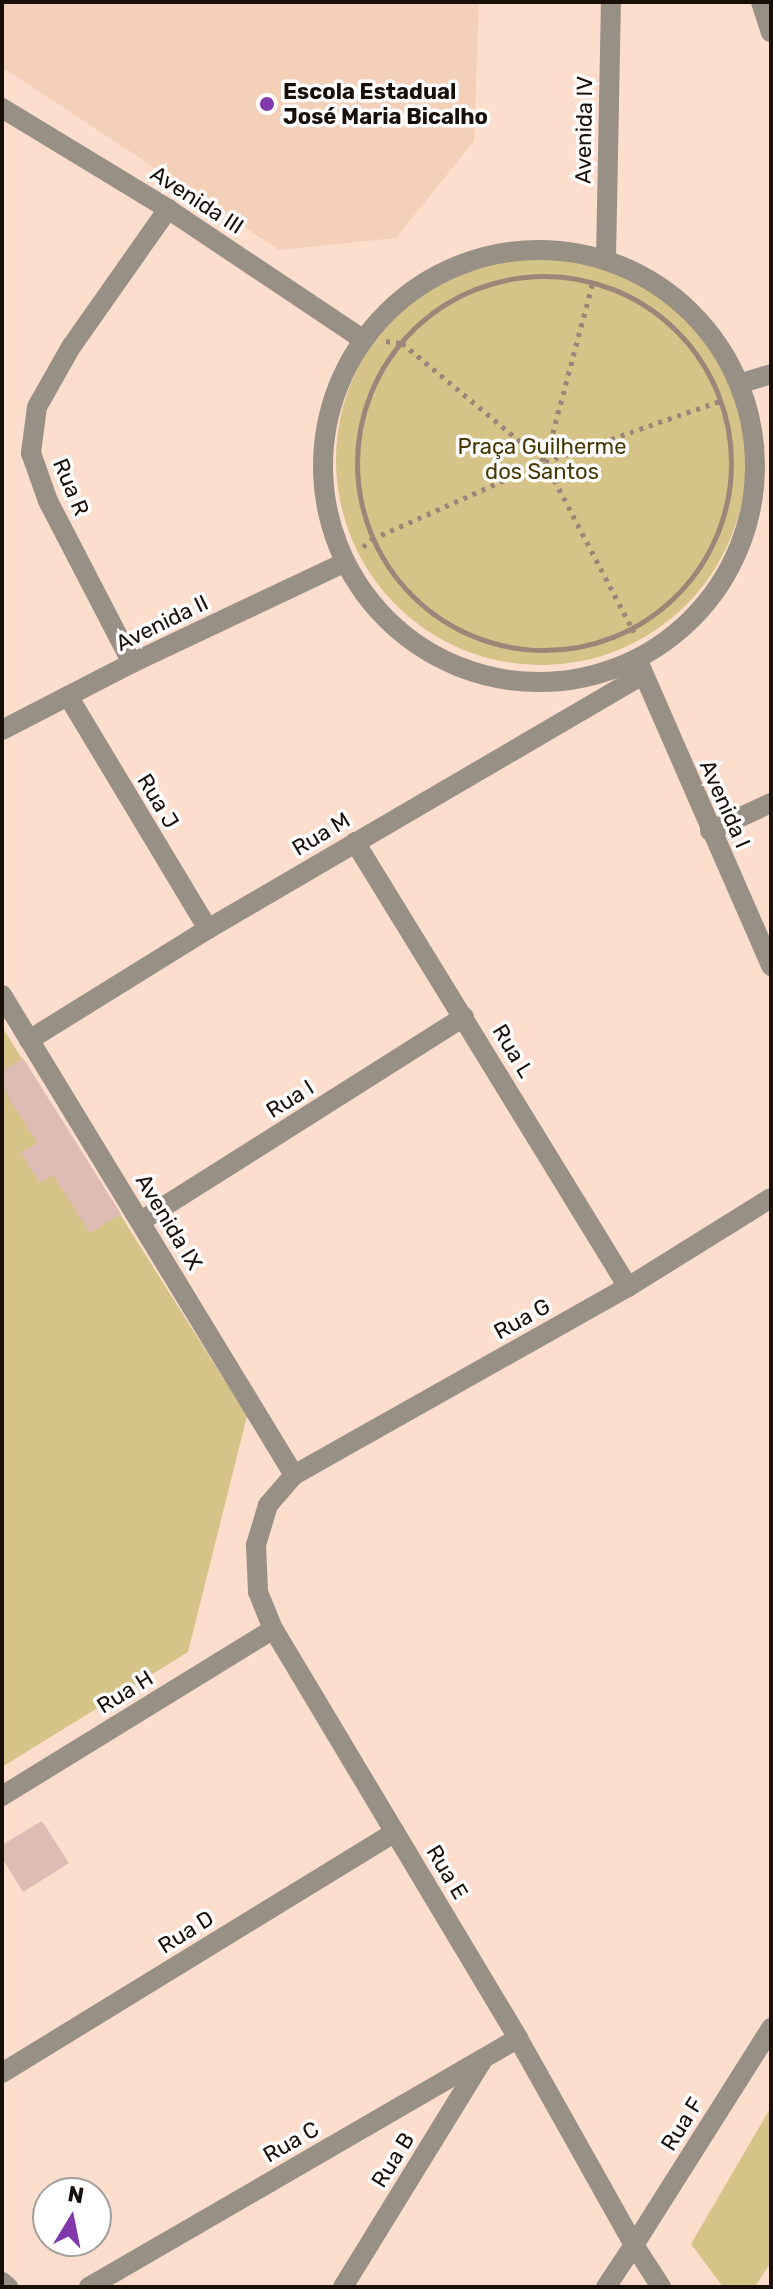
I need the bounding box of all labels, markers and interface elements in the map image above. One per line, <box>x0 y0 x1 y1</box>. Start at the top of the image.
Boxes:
street label: Avenida IV <box>570 76 598 184</box>
place label: Escola Estadual José Maria Bicalho <box>283 78 488 130</box>
marker: Escola Estadual José Maria Bicalho <box>258 95 276 113</box>
street label: Avenida III <box>146 160 248 240</box>
park label: Praça Guilherme dos Santos <box>458 433 626 484</box>
street label: Rua R <box>47 454 95 520</box>
street label: Avenida II <box>112 589 212 657</box>
street label: Avenida I <box>694 756 756 852</box>
street label: Rua J <box>131 769 185 833</box>
street label: Rua M <box>287 807 355 861</box>
street label: Rua L <box>487 1020 539 1082</box>
street label: Rua I <box>261 1074 319 1124</box>
street label: Avenida IX <box>130 1169 208 1275</box>
street label: Rua G <box>489 1293 555 1345</box>
street label: Rua H <box>92 1665 158 1719</box>
street label: Rua E <box>421 1840 473 1904</box>
street label: Rua D <box>153 1905 219 1959</box>
street label: Rua F <box>655 2092 709 2156</box>
street label: Rua C <box>258 2116 324 2168</box>
street label: Rua B <box>366 2128 420 2192</box>
north arrow <box>32 2177 112 2257</box>
text: N <box>66 2180 86 2210</box>

